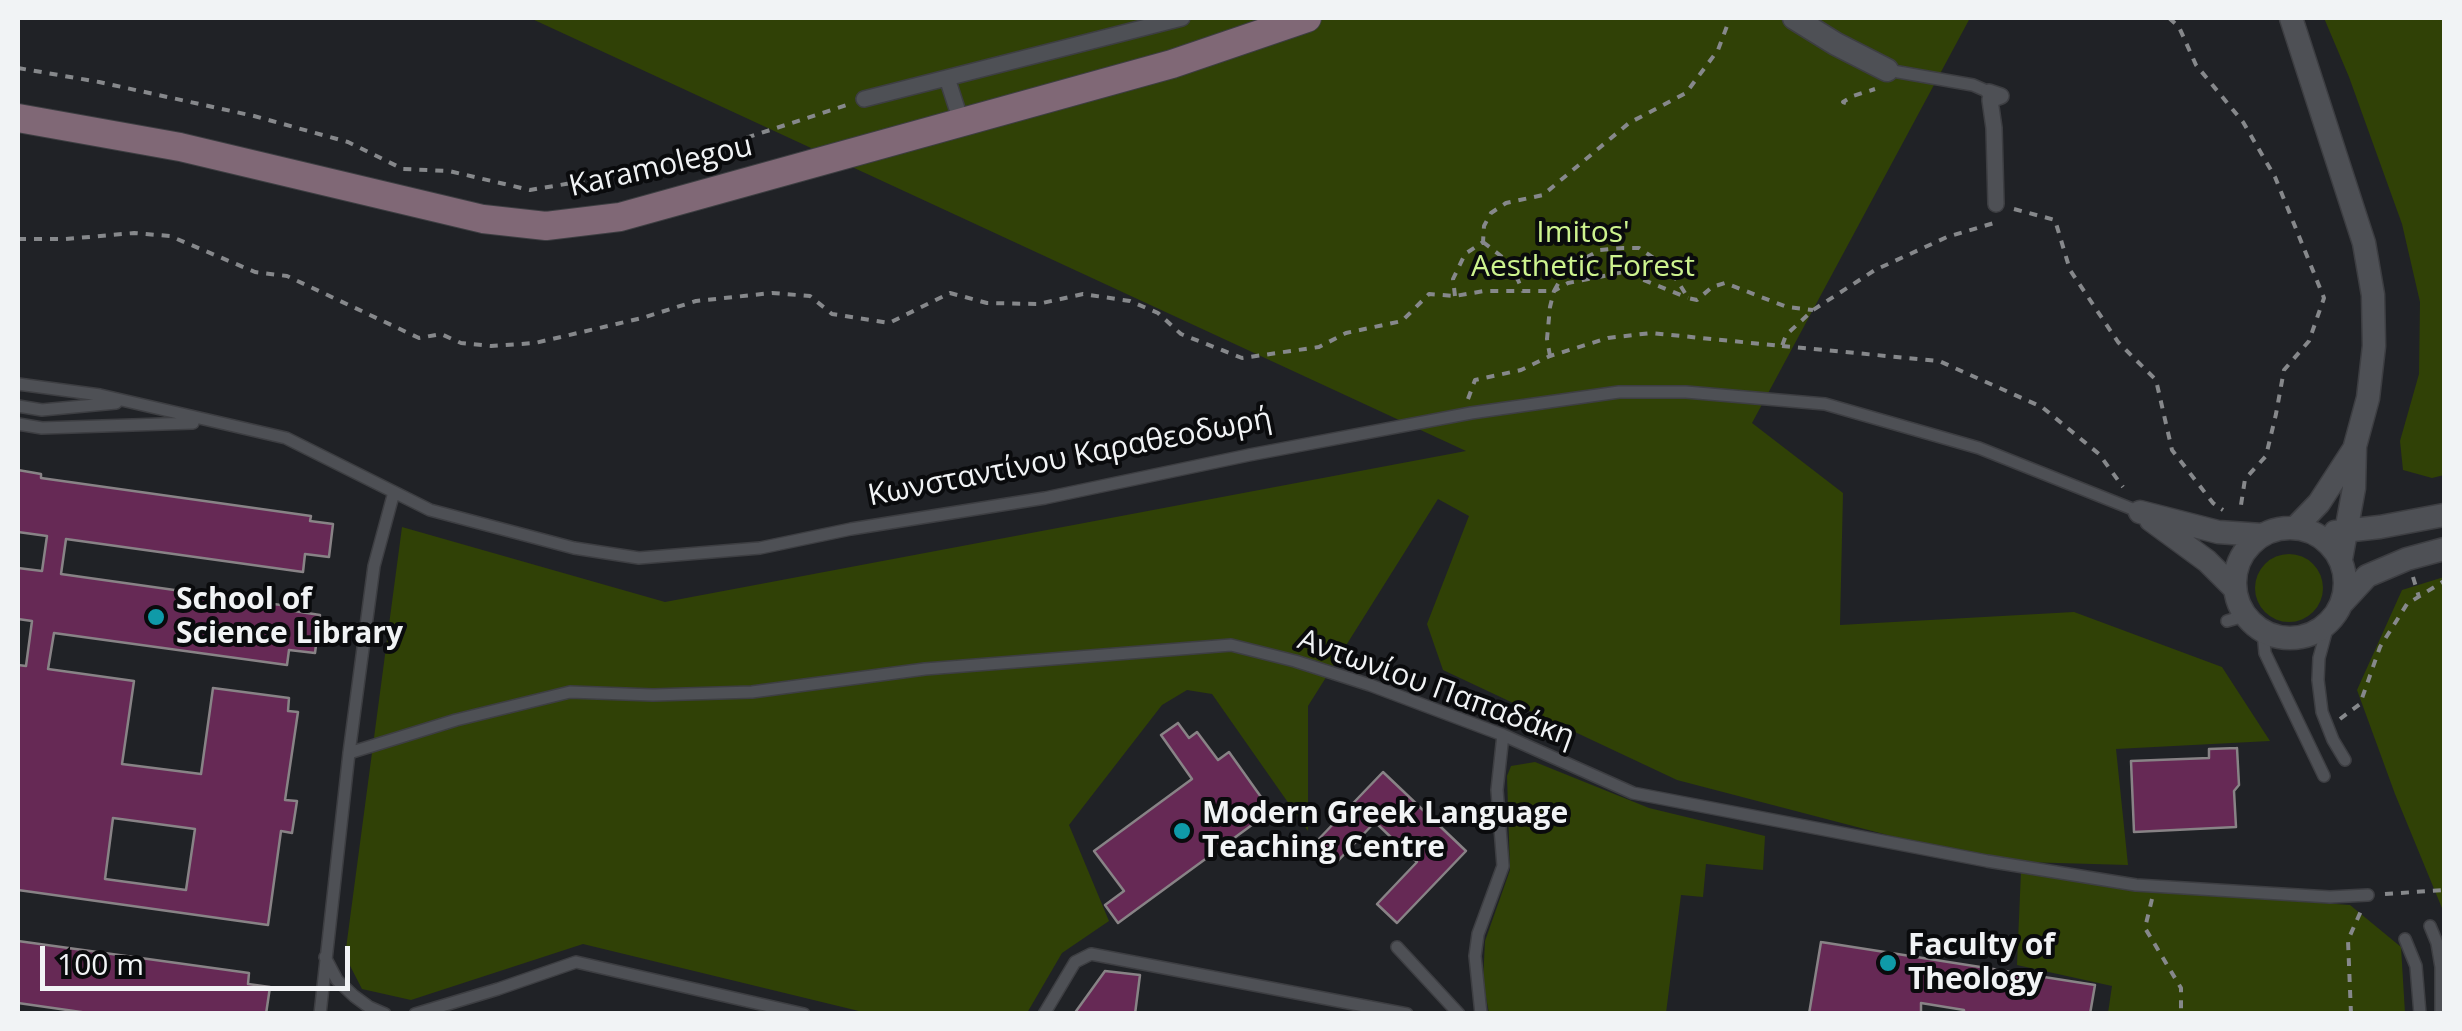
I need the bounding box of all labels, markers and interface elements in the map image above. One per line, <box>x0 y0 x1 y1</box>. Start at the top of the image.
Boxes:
street label: Karamolegou <box>566 128 756 206</box>
park label: Imitos' Aesthetic Forest <box>1471 215 1695 286</box>
street label: Κωνσταντίνου Καραθεοδωρή <box>865 401 1275 515</box>
place label: School of Science Library <box>176 582 403 652</box>
marker: School of Science Library <box>145 606 167 628</box>
street label: Αντωνίου Παπαδάκη <box>1293 622 1579 756</box>
place label: Modern Greek Language Teaching Centre <box>1202 796 1568 866</box>
marker: Modern Greek Language Teaching Centre <box>1171 820 1193 842</box>
scale bar <box>45 926 355 988</box>
place label: Faculty of Theology <box>1908 928 2055 998</box>
text: 100 m <box>57 943 144 984</box>
marker: Faculty of Theology <box>1877 952 1899 974</box>

